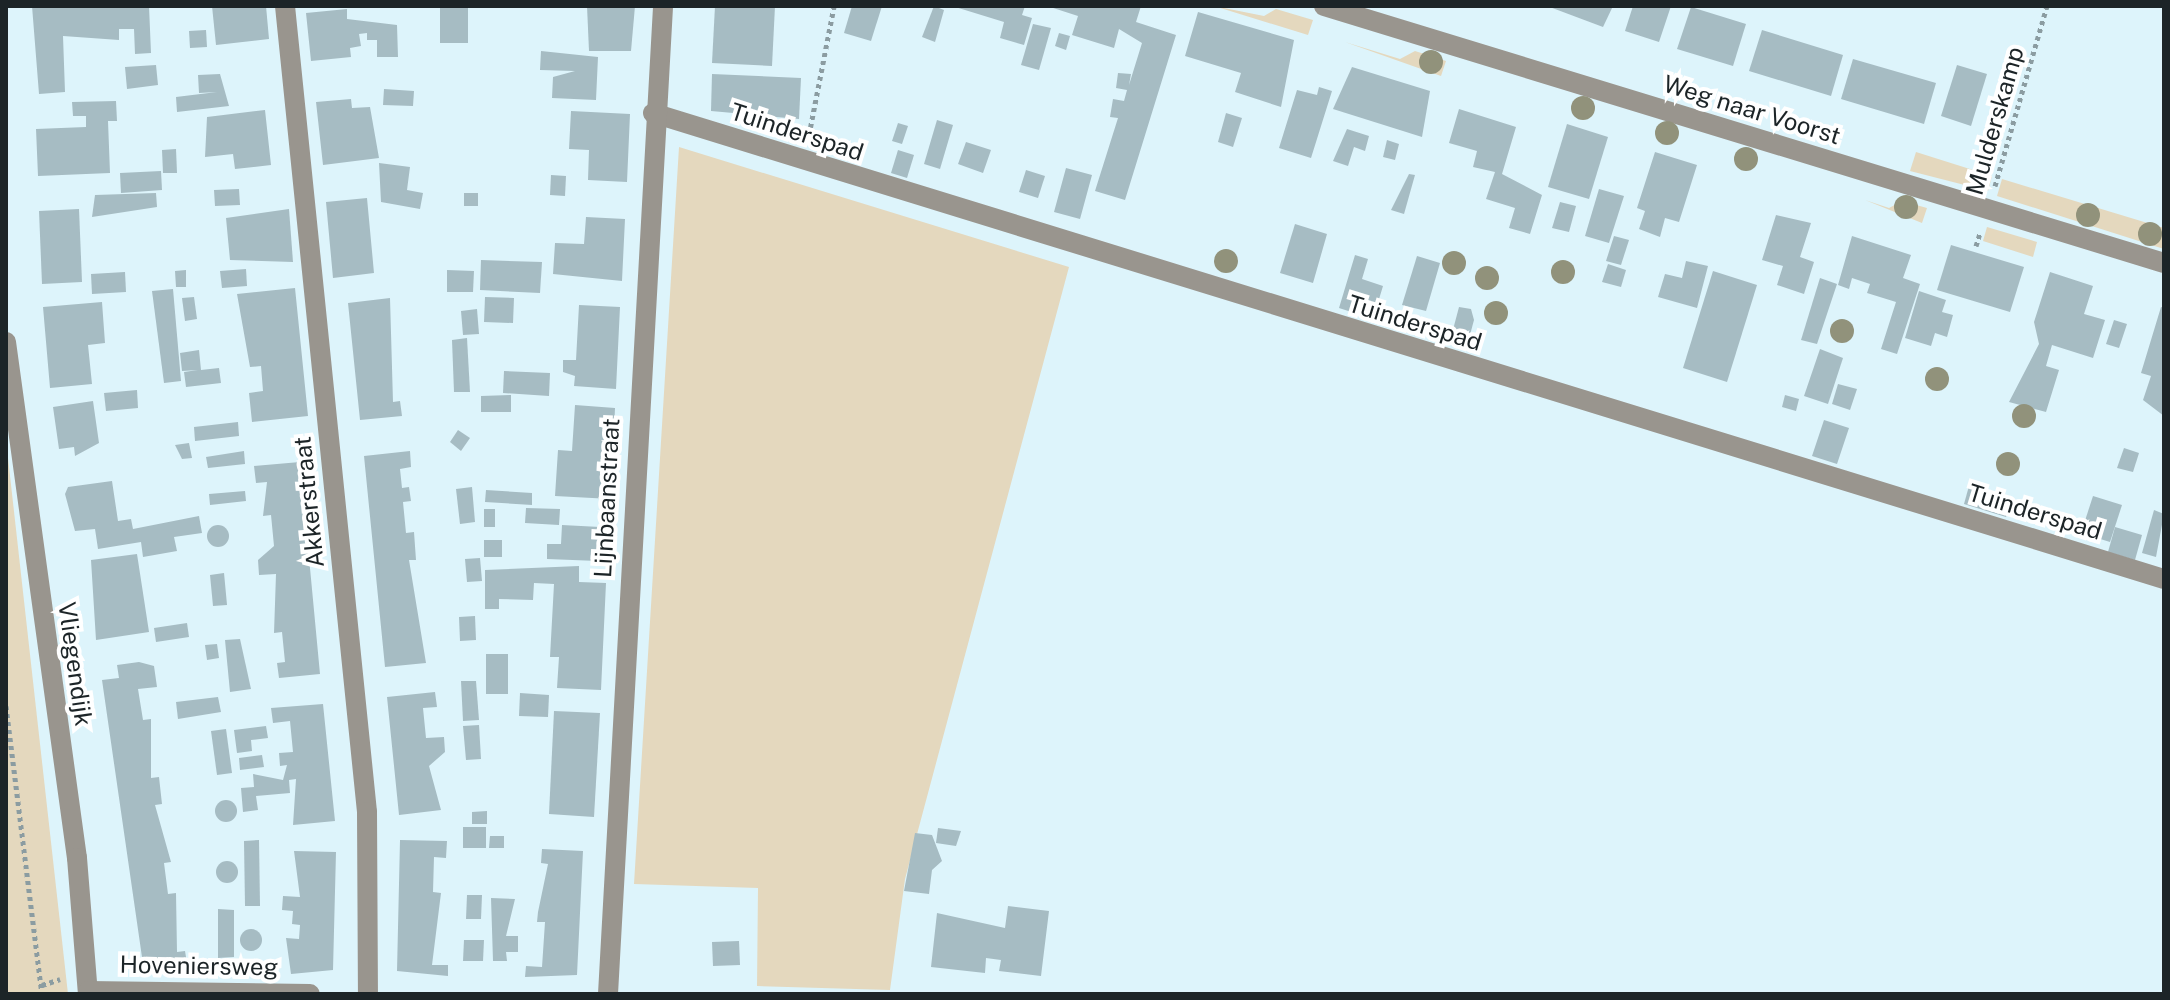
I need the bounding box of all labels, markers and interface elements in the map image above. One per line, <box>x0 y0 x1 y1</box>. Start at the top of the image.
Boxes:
street label: Mulderskamp <box>1960 44 2030 198</box>
street label: Weg naar Voorst <box>1660 69 1844 151</box>
street label: Tuinderspad <box>727 97 867 167</box>
street label: Tuinderspad <box>1345 289 1485 357</box>
street label: Lijnbaanstraat <box>588 417 626 579</box>
street label: Akkerstraat <box>288 435 330 569</box>
street label: Tuinderspad <box>1965 478 2105 546</box>
street label: Vliegendijk <box>52 600 98 728</box>
street label: Hoveniersweg <box>119 950 279 982</box>

